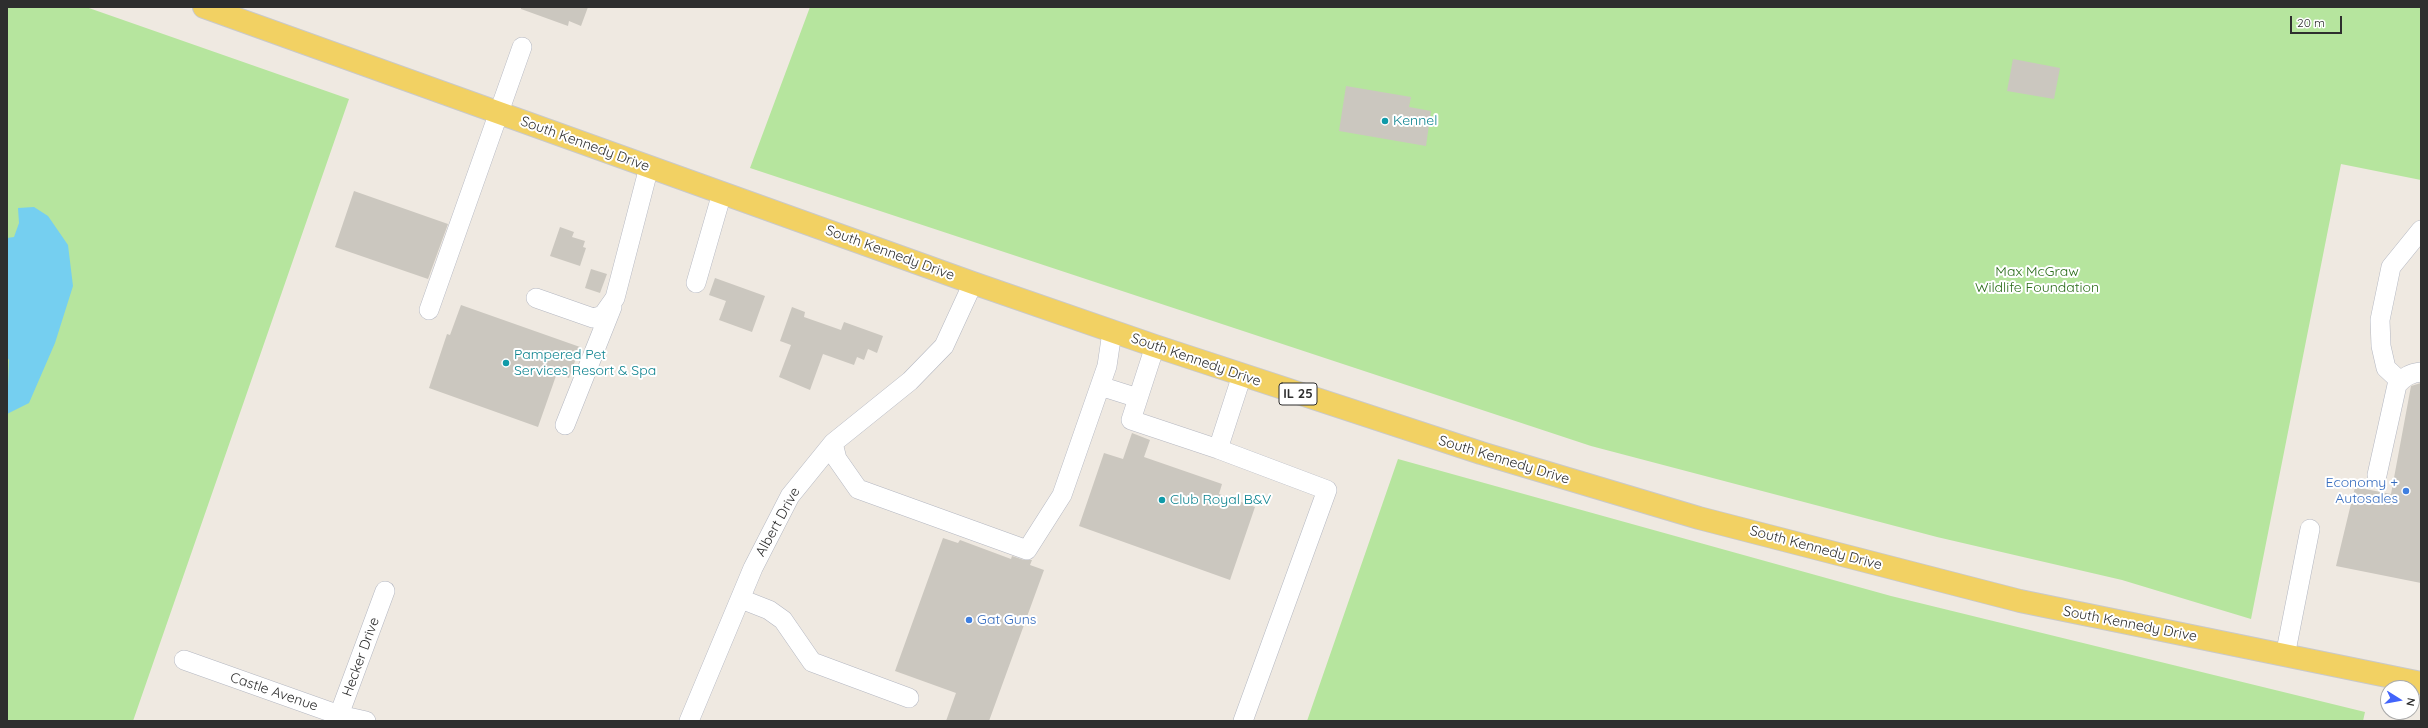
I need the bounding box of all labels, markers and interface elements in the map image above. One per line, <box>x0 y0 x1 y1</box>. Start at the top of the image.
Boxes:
scale bar <box>2292 8 2344 34</box>
text: 20 m <box>2297 15 2325 30</box>
street label: South Kennedy Drive <box>518 113 652 175</box>
place label: Kennel <box>1393 113 1437 129</box>
marker: Kennel <box>1380 116 1390 126</box>
street label: South Kennedy Drive <box>823 222 957 284</box>
park label: Max McGraw Wildlife Foundation <box>1975 264 2099 296</box>
street label: South Kennedy Drive <box>1129 330 1263 390</box>
place label: Pampered Pet Services Resort & Spa <box>514 347 656 380</box>
marker: Pampered Pet Services Resort & Spa <box>501 358 511 368</box>
road number: IL 25 <box>1279 383 1317 405</box>
street label: South Kennedy Drive <box>1437 432 1571 488</box>
place label: Economy + Autosales <box>2326 475 2398 508</box>
street label: Albert Drive <box>752 485 804 559</box>
marker: Economy + Autosales <box>2401 486 2411 496</box>
place label: Club Royal B&V <box>1170 492 1271 508</box>
marker: Club Royal B&V <box>1157 495 1167 505</box>
street label: South Kennedy Drive <box>1748 522 1884 574</box>
street label: South Kennedy Drive <box>2062 603 2198 645</box>
place label: Gat Guns <box>977 612 1036 628</box>
street label: Hecker Drive <box>339 615 383 699</box>
marker: Gat Guns <box>964 615 974 625</box>
street label: Castle Avenue <box>228 669 320 715</box>
north arrow <box>2380 680 2420 720</box>
text: N <box>2403 697 2418 707</box>

